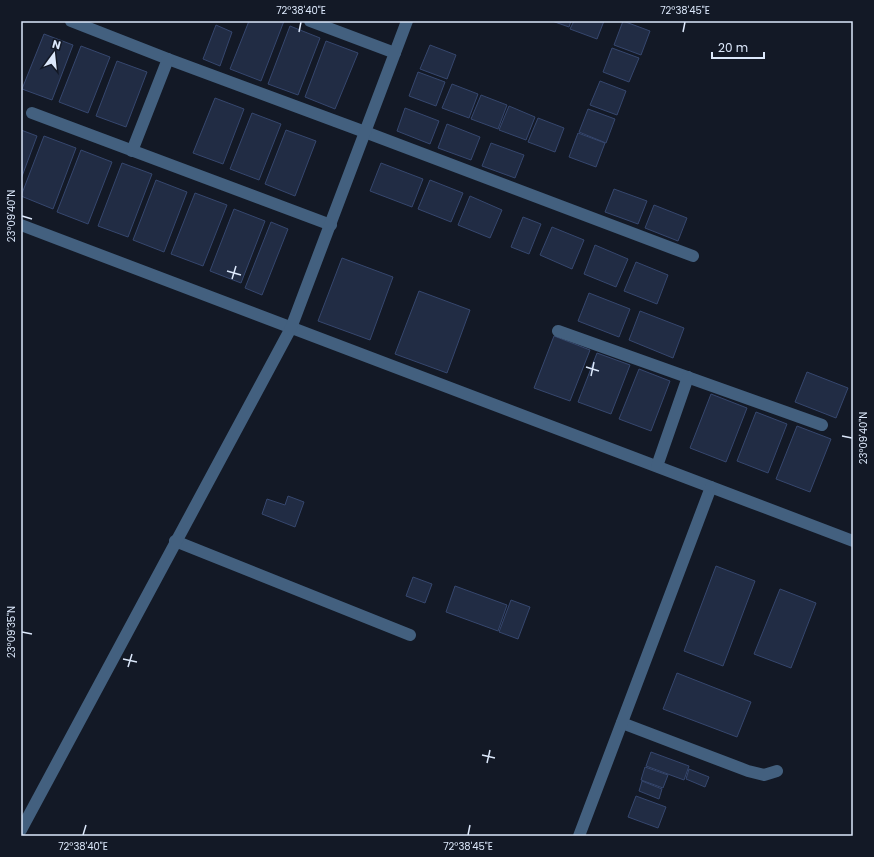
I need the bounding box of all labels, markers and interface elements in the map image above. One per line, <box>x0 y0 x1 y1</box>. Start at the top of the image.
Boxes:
text: 72°38'40"E <box>276 3 326 18</box>
text: 72°38'45"E <box>660 3 710 18</box>
north arrow <box>34 34 74 74</box>
scale bar <box>712 34 764 60</box>
text: N <box>51 36 63 53</box>
text: 20 m <box>718 39 748 56</box>
text: 23°09'40"N <box>4 190 19 242</box>
text: 23°09'40"N <box>856 412 871 464</box>
text: 23°09'35"N <box>4 606 19 658</box>
text: 72°38'40"E <box>58 839 108 854</box>
text: 72°38'45"E <box>443 839 493 854</box>

